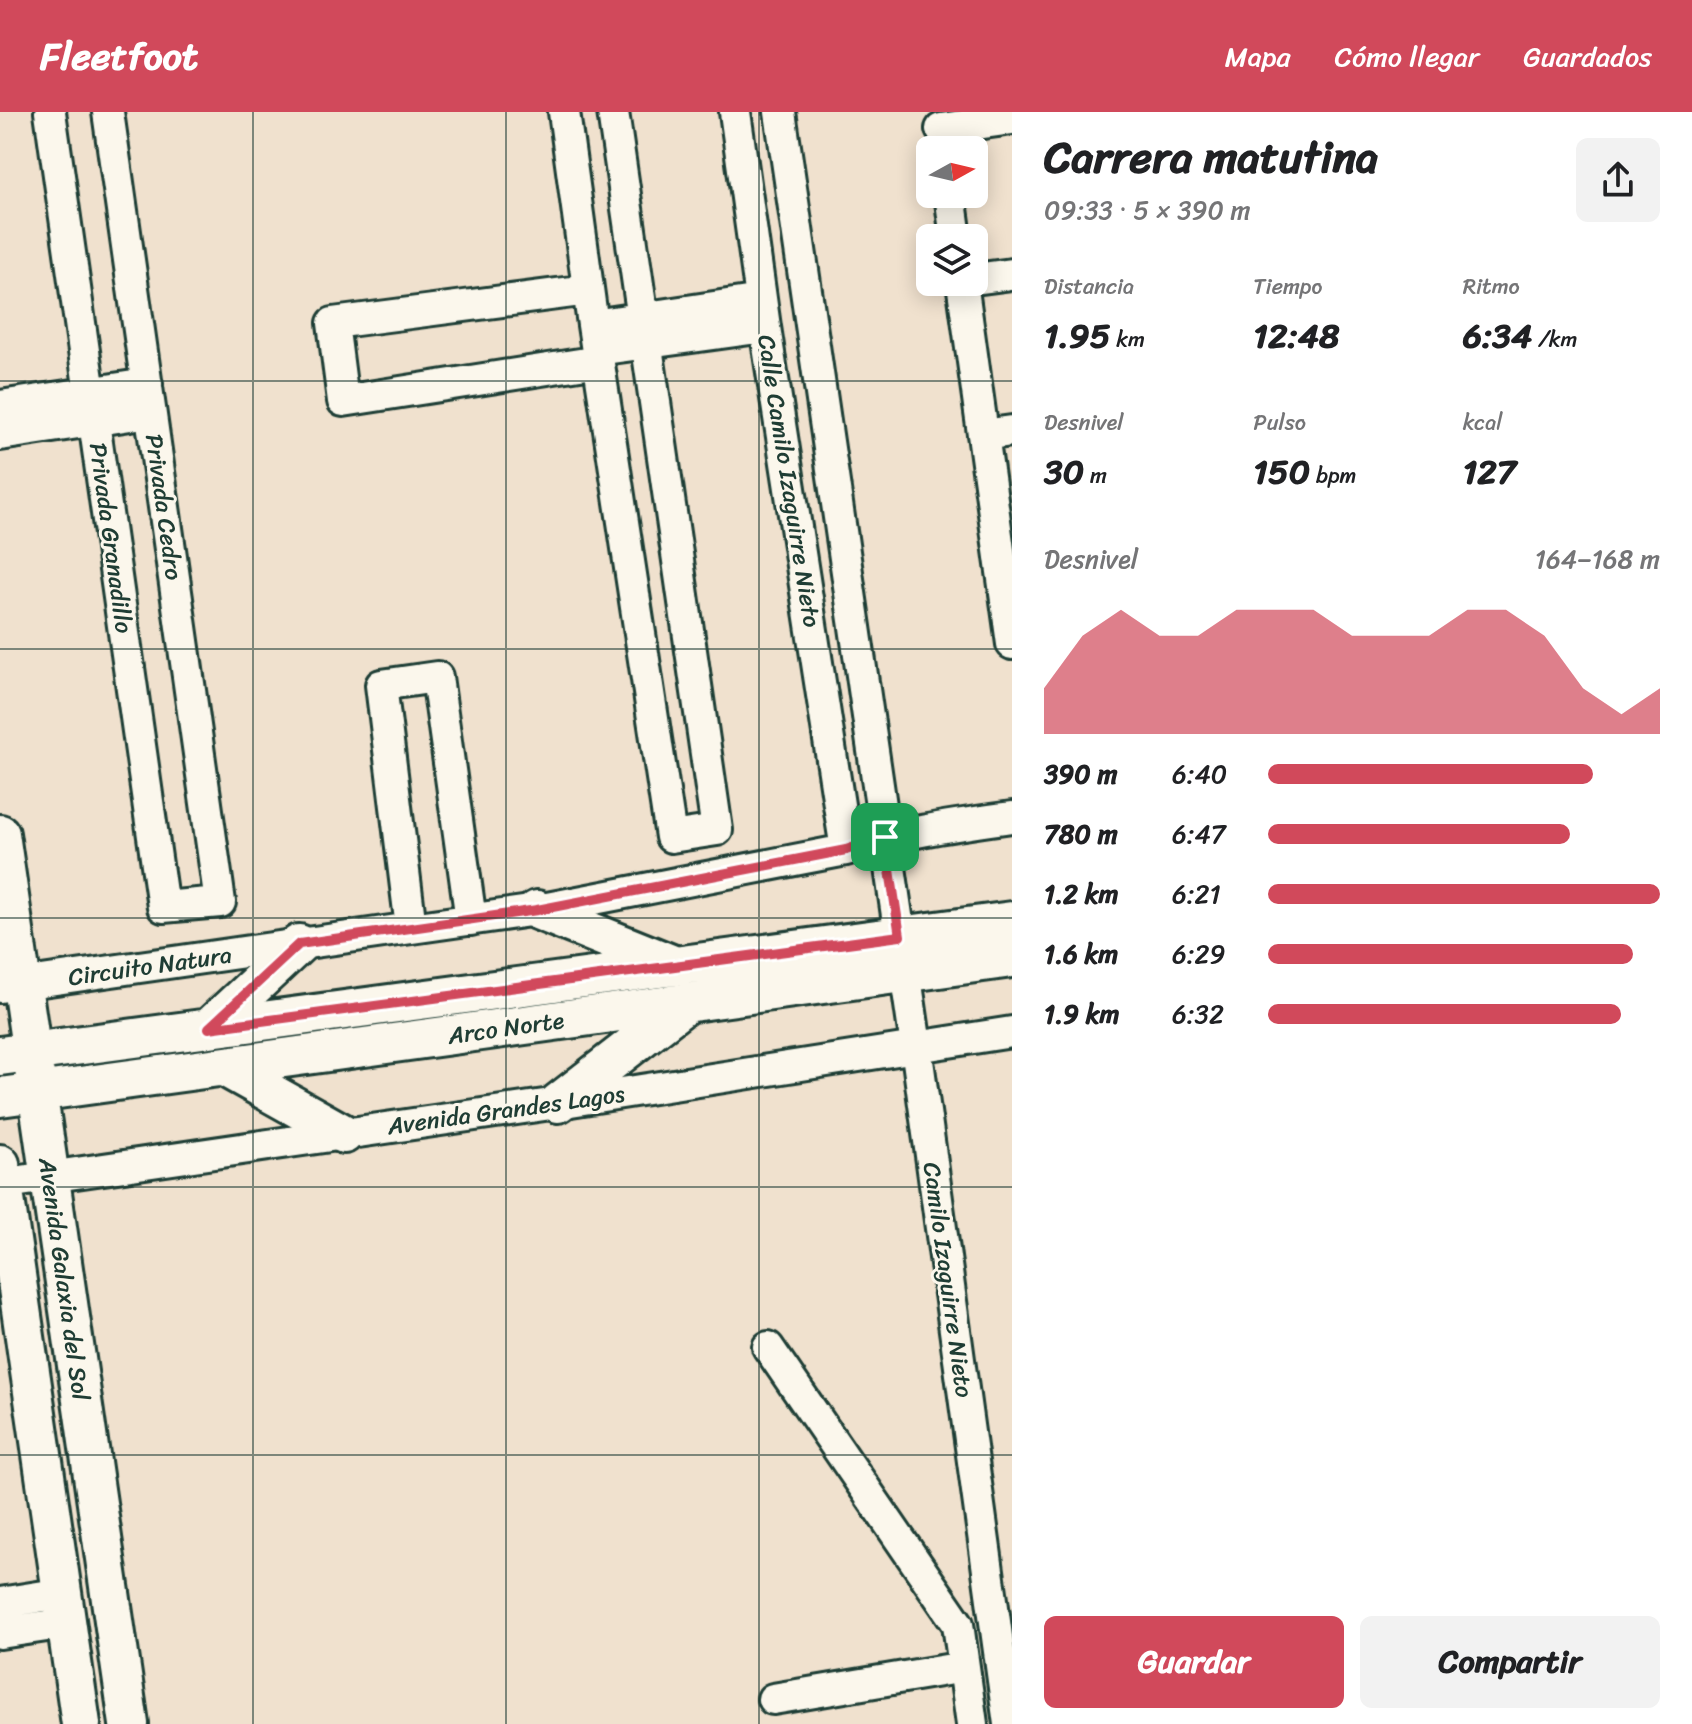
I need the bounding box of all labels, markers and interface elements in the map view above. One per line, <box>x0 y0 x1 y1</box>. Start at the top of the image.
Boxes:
text: Fleetfoot <box>40 23 198 90</box>
text: Mapa <box>1225 32 1291 81</box>
text: Cómo llegar <box>1335 32 1479 81</box>
text: Guardados <box>1523 32 1652 81</box>
text: Carrera matutina <box>1044 118 1378 196</box>
north arrow <box>916 136 988 208</box>
map controls <box>916 136 988 296</box>
button: share <box>1576 138 1660 222</box>
text: 09:33 · 5 × 390 m <box>1044 187 1251 233</box>
button: layers <box>916 224 988 296</box>
text: Distancia <box>1044 267 1134 306</box>
text: Tiempo <box>1253 267 1322 306</box>
text: Ritmo <box>1463 267 1520 306</box>
text: 1.95 <box>1044 306 1111 366</box>
text: 12:48 <box>1253 306 1340 366</box>
text: 6:34 <box>1463 306 1532 366</box>
text: km <box>1111 320 1145 359</box>
text: /km <box>1532 320 1577 359</box>
street label: Calle Camilo Izaguirre Nieto <box>745 332 833 630</box>
text: Desnivel <box>1044 403 1124 442</box>
text: Pulso <box>1253 403 1306 442</box>
text: kcal <box>1463 403 1503 442</box>
street label: Privada Cedro <box>133 431 195 583</box>
street label: Privada Granadillo <box>77 440 145 636</box>
text: 30 <box>1044 442 1084 502</box>
text: 150 <box>1253 442 1310 502</box>
text: 127 <box>1463 442 1516 502</box>
text: m <box>1084 456 1107 495</box>
text: bpm <box>1310 456 1357 495</box>
text: Desnivel <box>1044 536 1138 582</box>
text: 164–168 m <box>1535 536 1660 582</box>
text: 390 m <box>1044 751 1117 797</box>
text: 6:40 <box>1172 751 1227 797</box>
pin <box>851 803 919 871</box>
text: 780 m <box>1044 811 1118 857</box>
text: 6:47 <box>1172 811 1226 857</box>
icon: arrive <box>863 815 907 859</box>
text: 1.2 km <box>1044 871 1119 917</box>
text: 6:21 <box>1172 871 1221 917</box>
text: 1.6 km <box>1044 931 1118 977</box>
text: 6:29 <box>1172 931 1226 977</box>
street label: Circuito Natura <box>65 934 235 998</box>
text: 1.9 km <box>1044 991 1120 1037</box>
text: 6:32 <box>1172 991 1224 1037</box>
street label: Arco Norte <box>444 999 567 1057</box>
street label: Avenida Grandes Lagos <box>384 1073 627 1148</box>
street label: Avenida Galaxia del Sol <box>26 1154 102 1404</box>
street label: Camilo Izaguirre Nieto <box>911 1160 985 1400</box>
button: Guardar <box>1044 1616 1344 1708</box>
button: Compartir <box>1360 1616 1660 1708</box>

